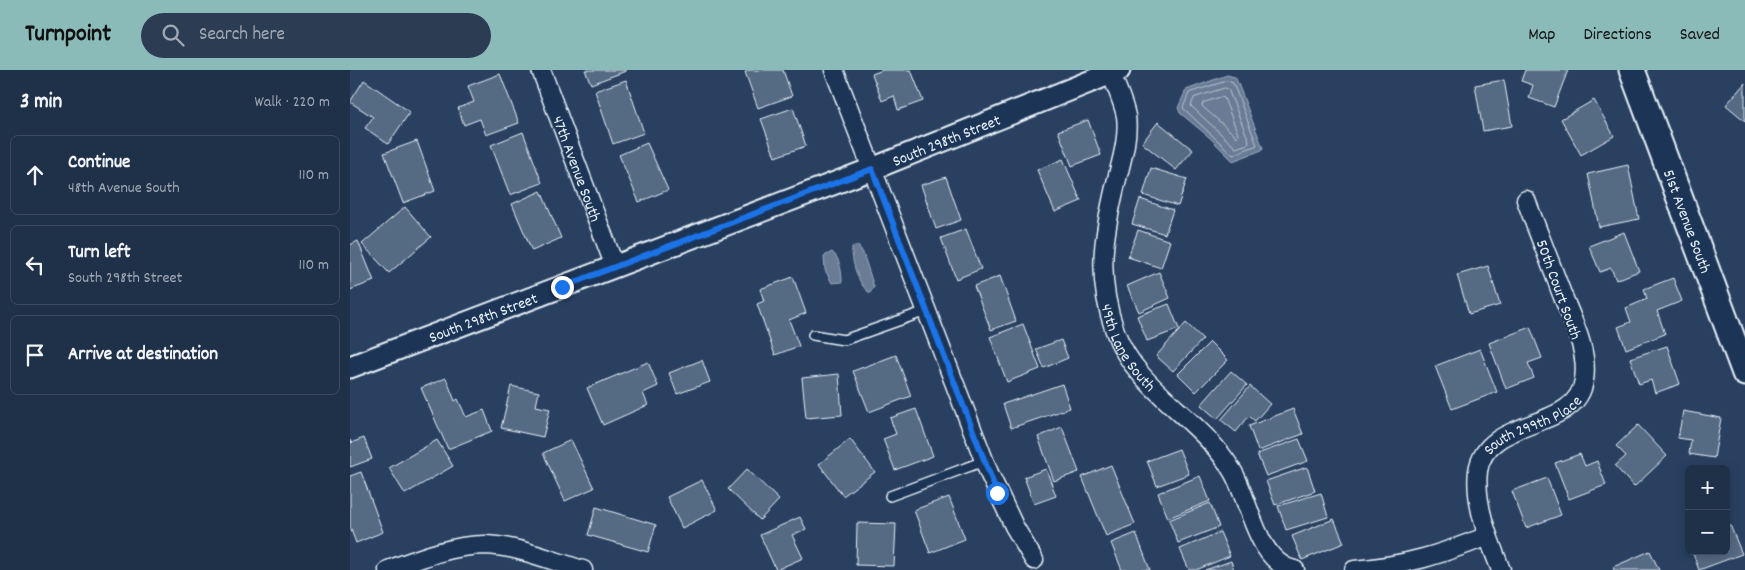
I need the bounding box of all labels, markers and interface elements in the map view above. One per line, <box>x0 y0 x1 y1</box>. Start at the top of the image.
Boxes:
search box <box>141 13 491 58</box>
text: Turnpoint <box>25 18 111 52</box>
icon: search <box>159 21 187 49</box>
text: Search here <box>199 22 285 49</box>
text: Map <box>1528 23 1555 48</box>
text: Directions <box>1583 23 1652 48</box>
text: Saved <box>1680 23 1720 48</box>
text: 3 min <box>20 88 62 118</box>
text: Walk · 220 m <box>255 91 330 114</box>
street label: South 298th Street <box>889 110 1004 174</box>
street label: 47th Avenue South <box>545 113 606 225</box>
text: Continue <box>68 150 130 177</box>
icon: ahead <box>21 161 49 189</box>
text: 110 m <box>299 164 329 187</box>
street label: 51st Avenue South <box>1656 167 1716 277</box>
text: 48th Avenue South <box>68 177 180 200</box>
street label: 50th Court South <box>1529 237 1586 343</box>
text: Turn left <box>68 240 131 267</box>
icon: left <box>21 251 49 279</box>
text: 110 m <box>299 254 329 277</box>
text: South 298th Street <box>68 267 182 290</box>
route end <box>551 276 574 299</box>
street label: South 298th Street <box>426 288 541 350</box>
street label: 49th Lane South <box>1094 302 1160 398</box>
icon: arrive <box>21 341 49 369</box>
text: Arrive at destination <box>68 342 218 369</box>
street label: South 299th Place <box>1479 391 1589 461</box>
map controls <box>1685 465 1730 555</box>
button: + <box>1685 465 1730 510</box>
route start <box>986 482 1009 505</box>
button: − <box>1685 510 1730 555</box>

